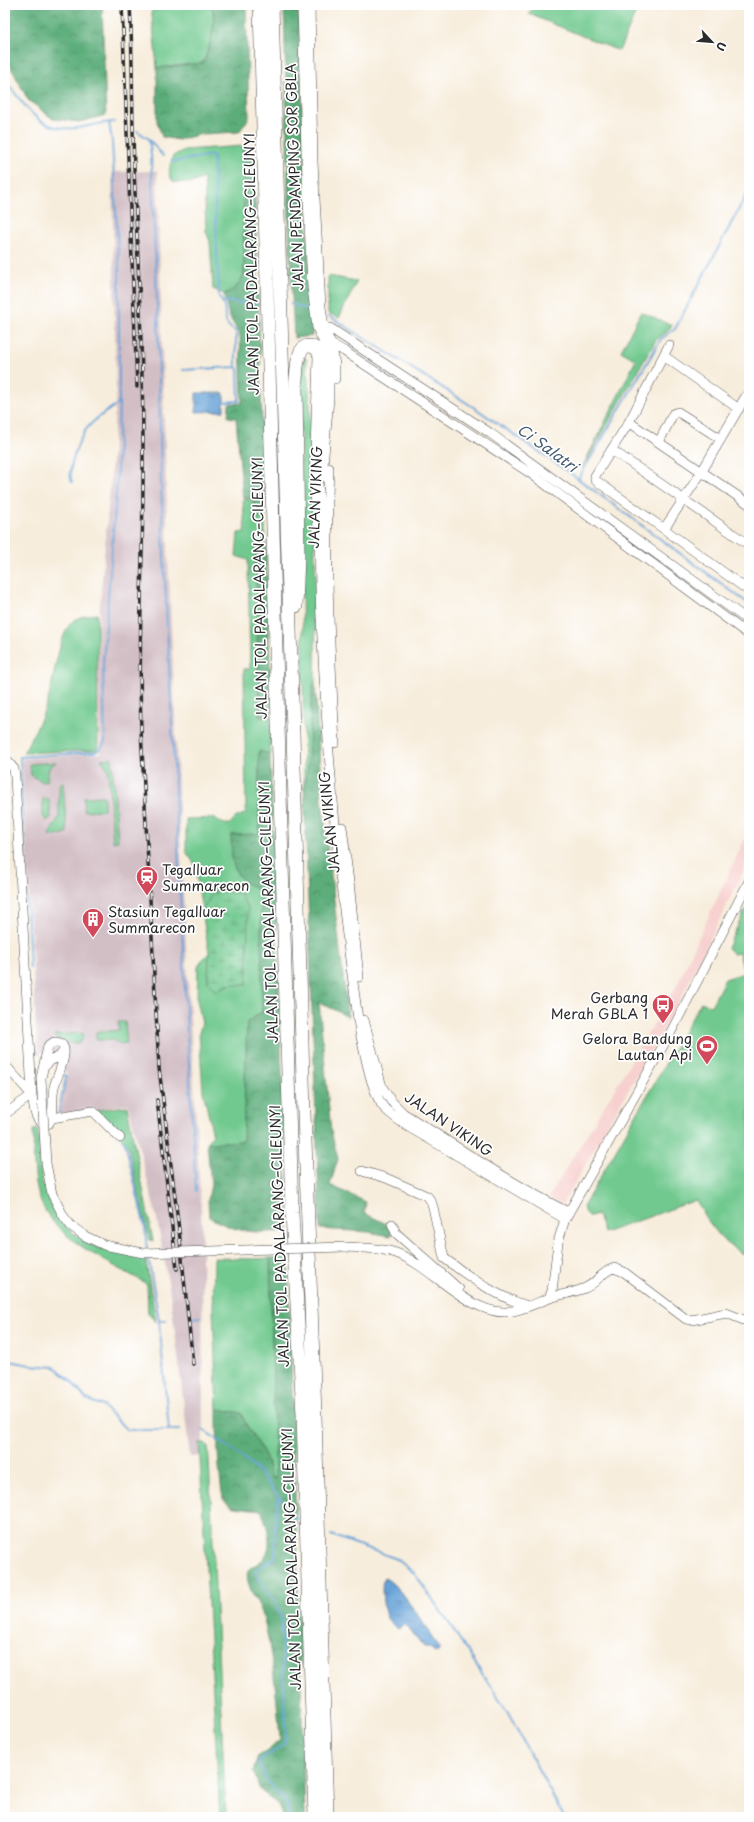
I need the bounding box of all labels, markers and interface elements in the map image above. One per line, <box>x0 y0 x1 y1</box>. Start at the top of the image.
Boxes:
north arrow <box>692 22 732 62</box>
text: U <box>712 39 731 54</box>
street label: JALAN PENDAMPING SOR GBLA <box>280 63 308 291</box>
street label: JALAN TOL PADALARANG–CILEUNYI <box>238 133 264 395</box>
water label: Ci Salatri <box>513 417 585 479</box>
street label: JALAN VIKING <box>303 445 327 549</box>
street label: JALAN TOL PADALARANG–CILEUNYI <box>246 457 272 719</box>
street label: JALAN VIKING <box>313 770 345 874</box>
street label: JALAN TOL PADALARANG–CILEUNYI <box>253 780 283 1044</box>
place label: Tegalluar Summarecon <box>162 859 250 896</box>
station icon: Tegalluar Summarecon <box>134 864 160 897</box>
place label: Stasiun Tegalluar Summarecon <box>108 901 226 938</box>
building icon: Stasiun Tegalluar Summarecon <box>80 906 106 939</box>
place label: Gerbang Merah GBLA 1 <box>551 987 648 1024</box>
bus stop icon: Gerbang Merah GBLA 1 <box>650 992 676 1025</box>
place label: Gelora Bandung Lautan Api <box>582 1028 692 1065</box>
sports icon: Gelora Bandung Lautan Api <box>694 1033 720 1066</box>
street label: JALAN VIKING <box>400 1087 498 1161</box>
street label: JALAN TOL PADALARANG–CILEUNYI <box>264 1104 294 1368</box>
street label: JALAN TOL PADALARANG–CILEUNYI <box>276 1427 306 1691</box>

